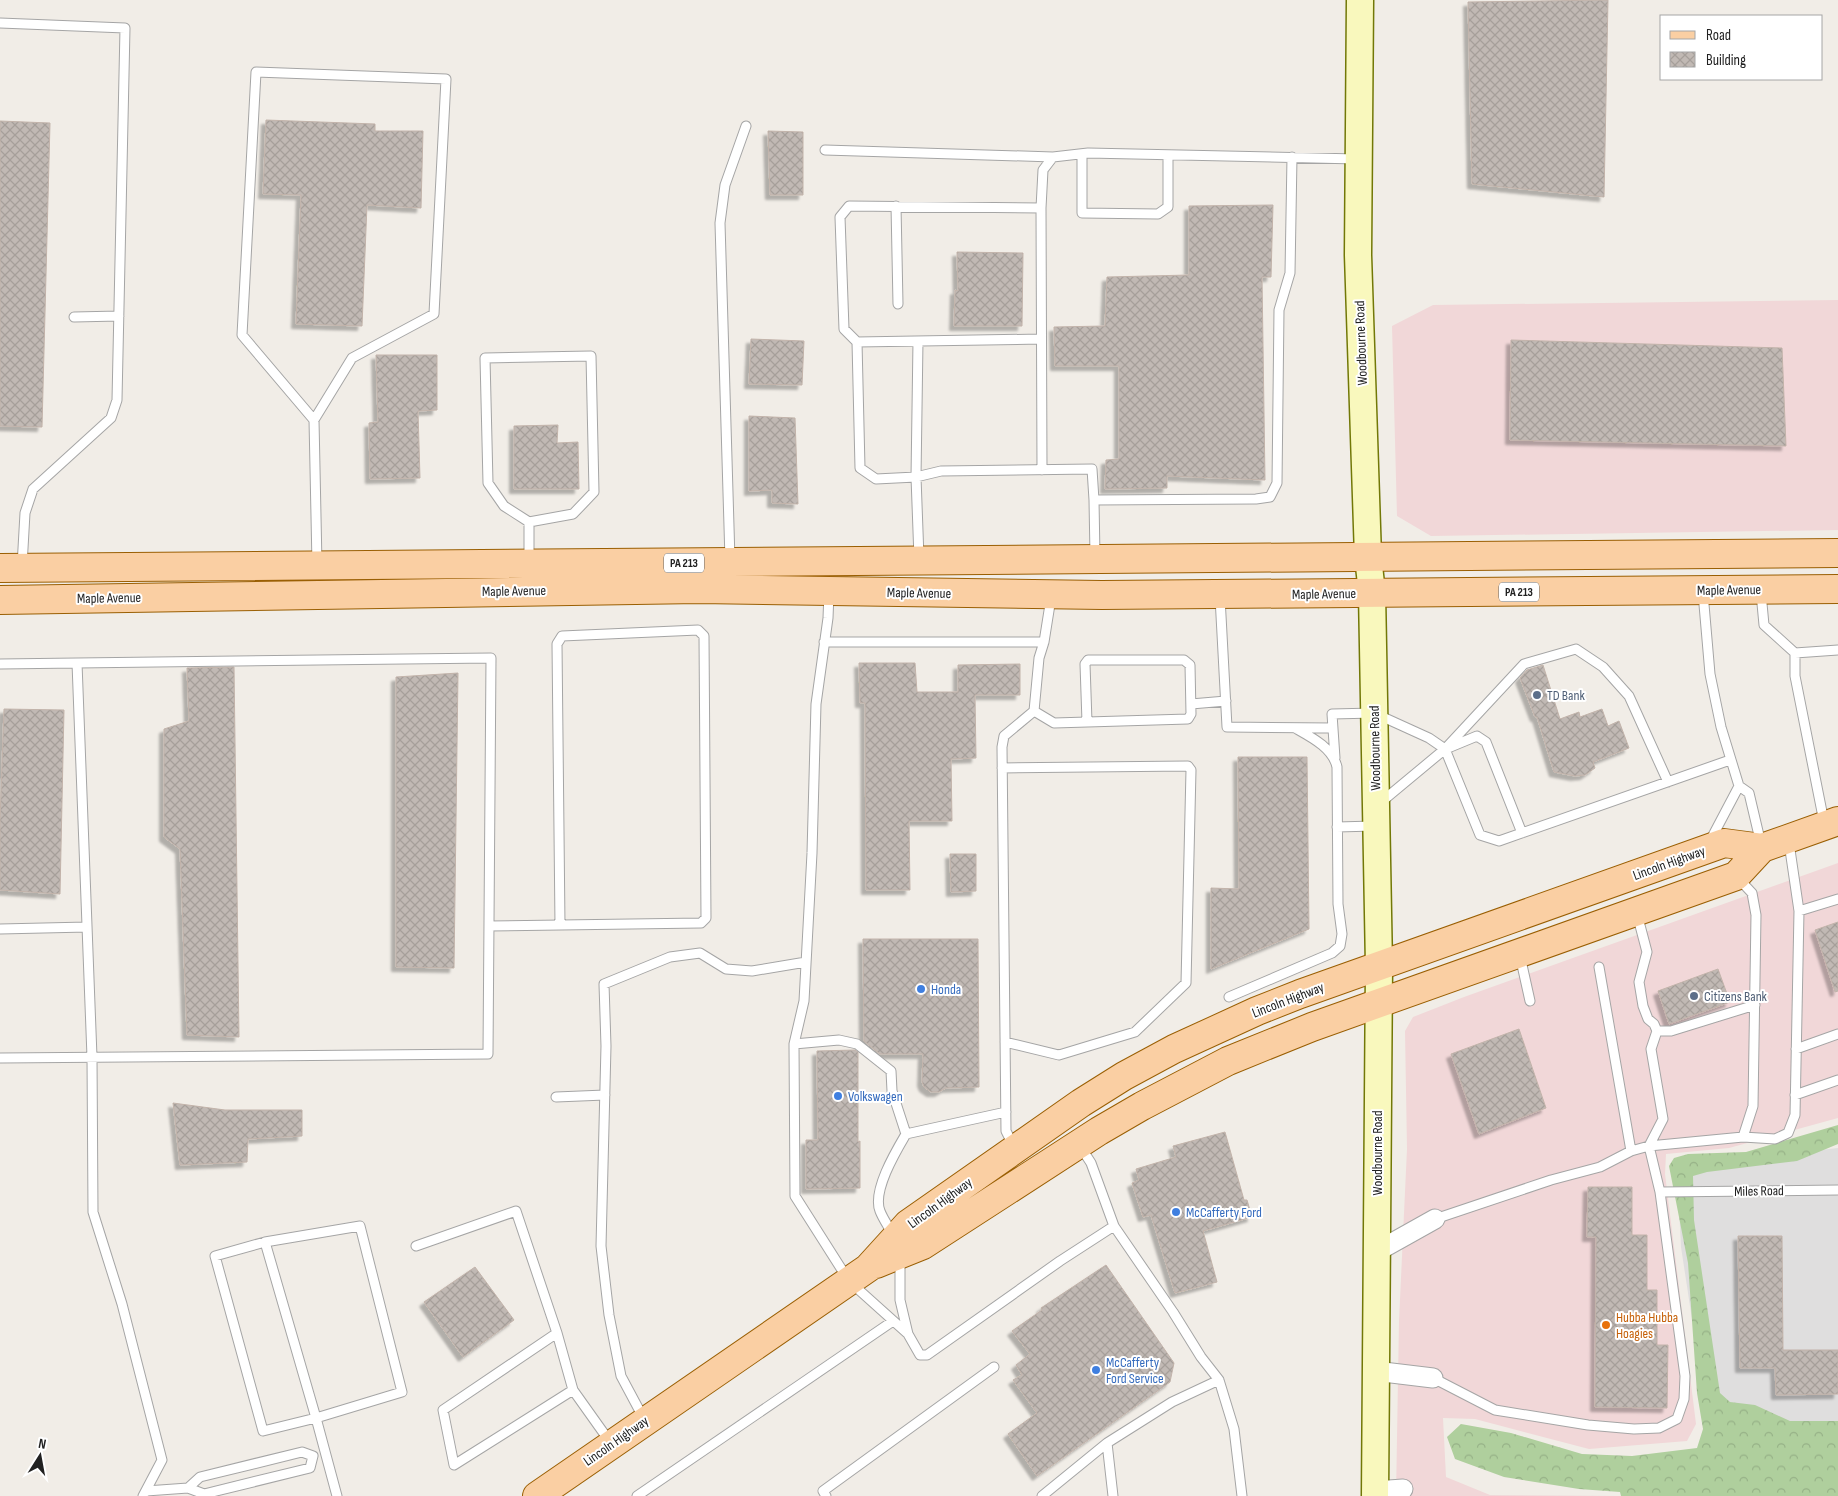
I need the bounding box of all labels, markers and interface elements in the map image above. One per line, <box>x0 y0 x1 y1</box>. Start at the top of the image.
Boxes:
legend <box>1660 15 1823 80</box>
text: Road <box>1706 26 1731 45</box>
text: Building <box>1706 51 1746 70</box>
street label: Woodbourne Road <box>1351 300 1371 386</box>
road number: PA 213 <box>664 554 704 572</box>
street label: Maple Avenue <box>1697 581 1761 599</box>
street label: Maple Avenue <box>482 582 546 600</box>
road number: PA 213 <box>1499 582 1539 602</box>
street label: Maple Avenue <box>887 584 951 602</box>
street label: Maple Avenue <box>1292 585 1356 603</box>
street label: Maple Avenue <box>77 589 141 607</box>
place label: TD Bank <box>1547 687 1585 704</box>
marker: TD Bank <box>1531 689 1543 701</box>
street label: Woodbourne Road <box>1366 705 1384 791</box>
street label: Lincoln Highway <box>1631 842 1708 884</box>
street label: Lincoln Highway <box>1250 978 1327 1021</box>
place label: Honda <box>931 981 961 998</box>
marker: Honda <box>915 983 927 995</box>
place label: Citizens Bank <box>1704 988 1768 1005</box>
marker: Citizens Bank <box>1688 990 1700 1002</box>
place label: Volkswagen <box>848 1088 903 1105</box>
marker: Volkswagen <box>832 1090 844 1102</box>
street label: Woodbourne Road <box>1369 1110 1386 1196</box>
street label: Lincoln Highway <box>904 1174 976 1232</box>
street label: Miles Road <box>1734 1182 1784 1200</box>
place label: McCafferty Ford <box>1186 1204 1262 1221</box>
marker: McCafferty Ford <box>1170 1206 1182 1218</box>
place label: Hubba Hubba Hoagies <box>1616 1309 1678 1342</box>
marker: Hubba Hubba Hoagies <box>1600 1319 1612 1331</box>
place label: McCafferty Ford Service <box>1106 1354 1164 1387</box>
marker: McCafferty Ford Service <box>1090 1364 1102 1376</box>
street label: Lincoln Highway <box>580 1412 652 1470</box>
north arrow <box>15 1431 65 1481</box>
text: N <box>37 1435 48 1453</box>

